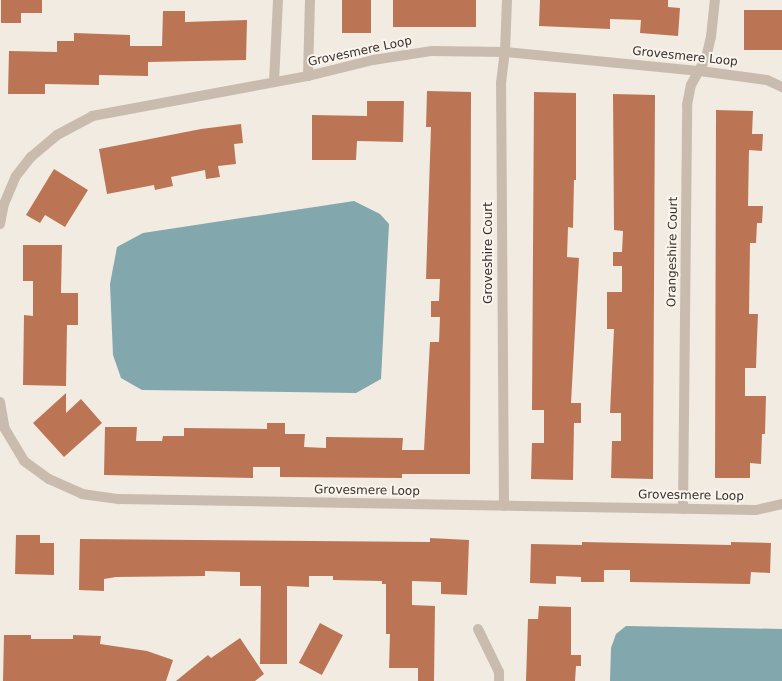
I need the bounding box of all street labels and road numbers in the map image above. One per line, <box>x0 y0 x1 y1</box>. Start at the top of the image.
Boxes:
street label: Grovesmere Loop <box>307 34 413 70</box>
street label: Grovesmere Loop <box>632 44 738 70</box>
street label: Orangeshire Court <box>665 197 681 307</box>
street label: Groveshire Court <box>482 202 496 304</box>
street label: Grovesmere Loop <box>314 483 420 499</box>
street label: Grovesmere Loop <box>638 488 744 504</box>

